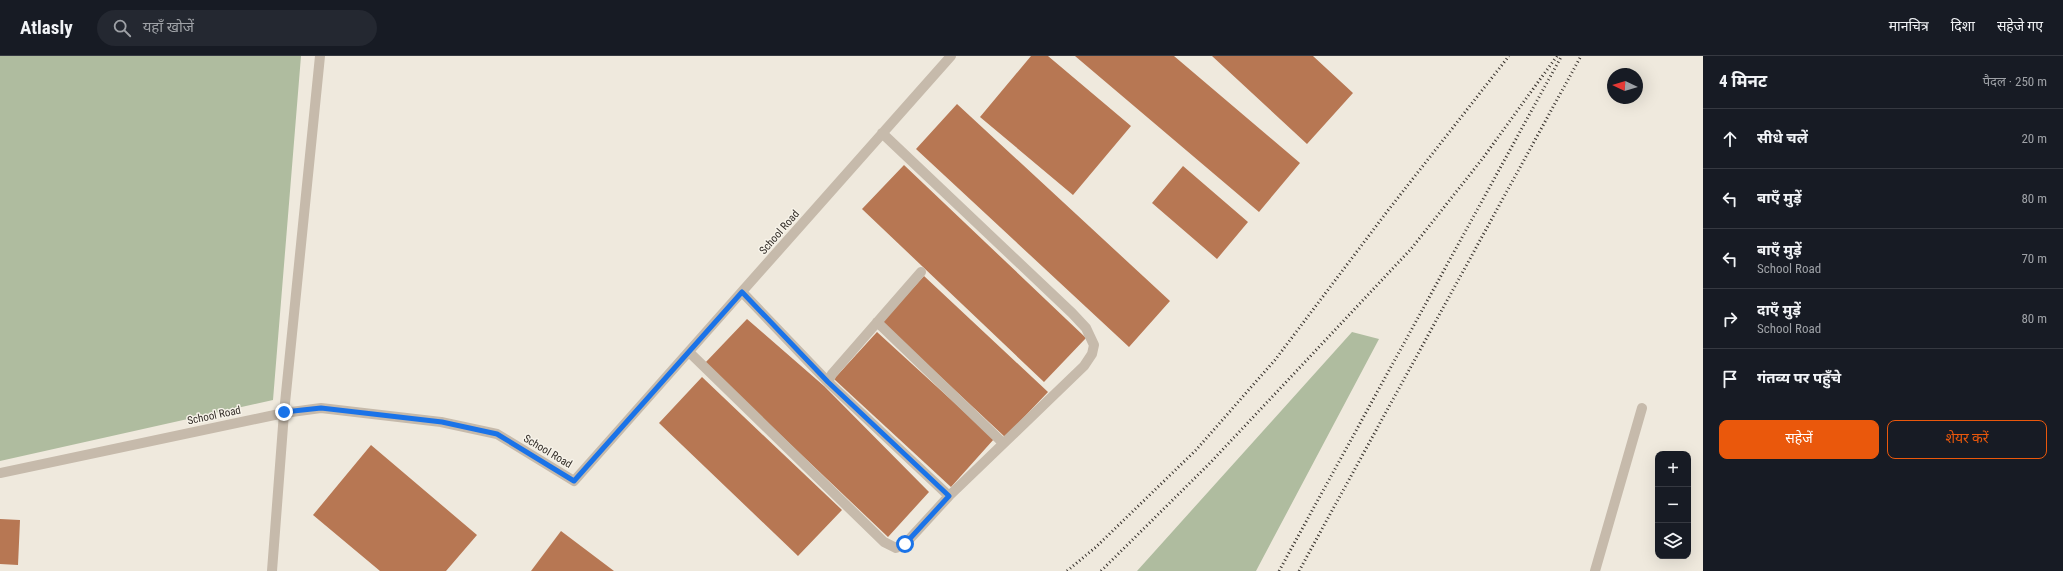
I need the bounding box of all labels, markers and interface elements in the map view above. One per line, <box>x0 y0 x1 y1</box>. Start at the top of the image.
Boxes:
search box <box>97 10 377 46</box>
text: Atlasly <box>20 16 73 39</box>
icon: search <box>111 17 133 39</box>
text: यहाँ खोजें <box>143 18 194 36</box>
text: मानचित्र <box>1889 18 1929 34</box>
text: दिशा <box>1951 18 1975 34</box>
text: सहेजे गए <box>1997 18 2043 34</box>
north arrow <box>1607 68 1643 104</box>
text: 4 मिनट <box>1719 71 1767 91</box>
text: पैदल · 250 m <box>1983 74 2047 89</box>
icon: ahead <box>1719 128 1741 150</box>
text: सीधे चलें <box>1757 129 1808 147</box>
text: 20 m <box>2021 131 2047 146</box>
icon: left <box>1719 188 1741 210</box>
text: बाएँ मुड़ें <box>1757 189 1802 207</box>
text: 80 m <box>2021 191 2047 206</box>
street label: School Road <box>757 208 802 257</box>
text: बाएँ मुड़ें <box>1757 241 1802 259</box>
icon: left <box>1719 248 1741 270</box>
text: 70 m <box>2021 251 2047 266</box>
text: School Road <box>1757 261 1821 276</box>
text: दाएँ मुड़ें <box>1757 301 1801 319</box>
icon: right <box>1719 308 1741 330</box>
text: 80 m <box>2021 311 2047 326</box>
text: School Road <box>1757 321 1821 336</box>
icon: arrive <box>1719 368 1741 390</box>
text: गंतव्य पर पहुँचे <box>1757 369 1841 387</box>
street label: School Road <box>186 403 242 427</box>
route end <box>275 403 293 421</box>
button: सहेजें <box>1719 420 1879 459</box>
button: शेयर करें <box>1887 420 2047 459</box>
street label: School Road <box>521 432 574 471</box>
map controls <box>1655 451 1691 559</box>
button: + <box>1655 451 1691 487</box>
button: − <box>1655 487 1691 523</box>
button: layers <box>1655 523 1691 559</box>
route start <box>896 535 914 553</box>

